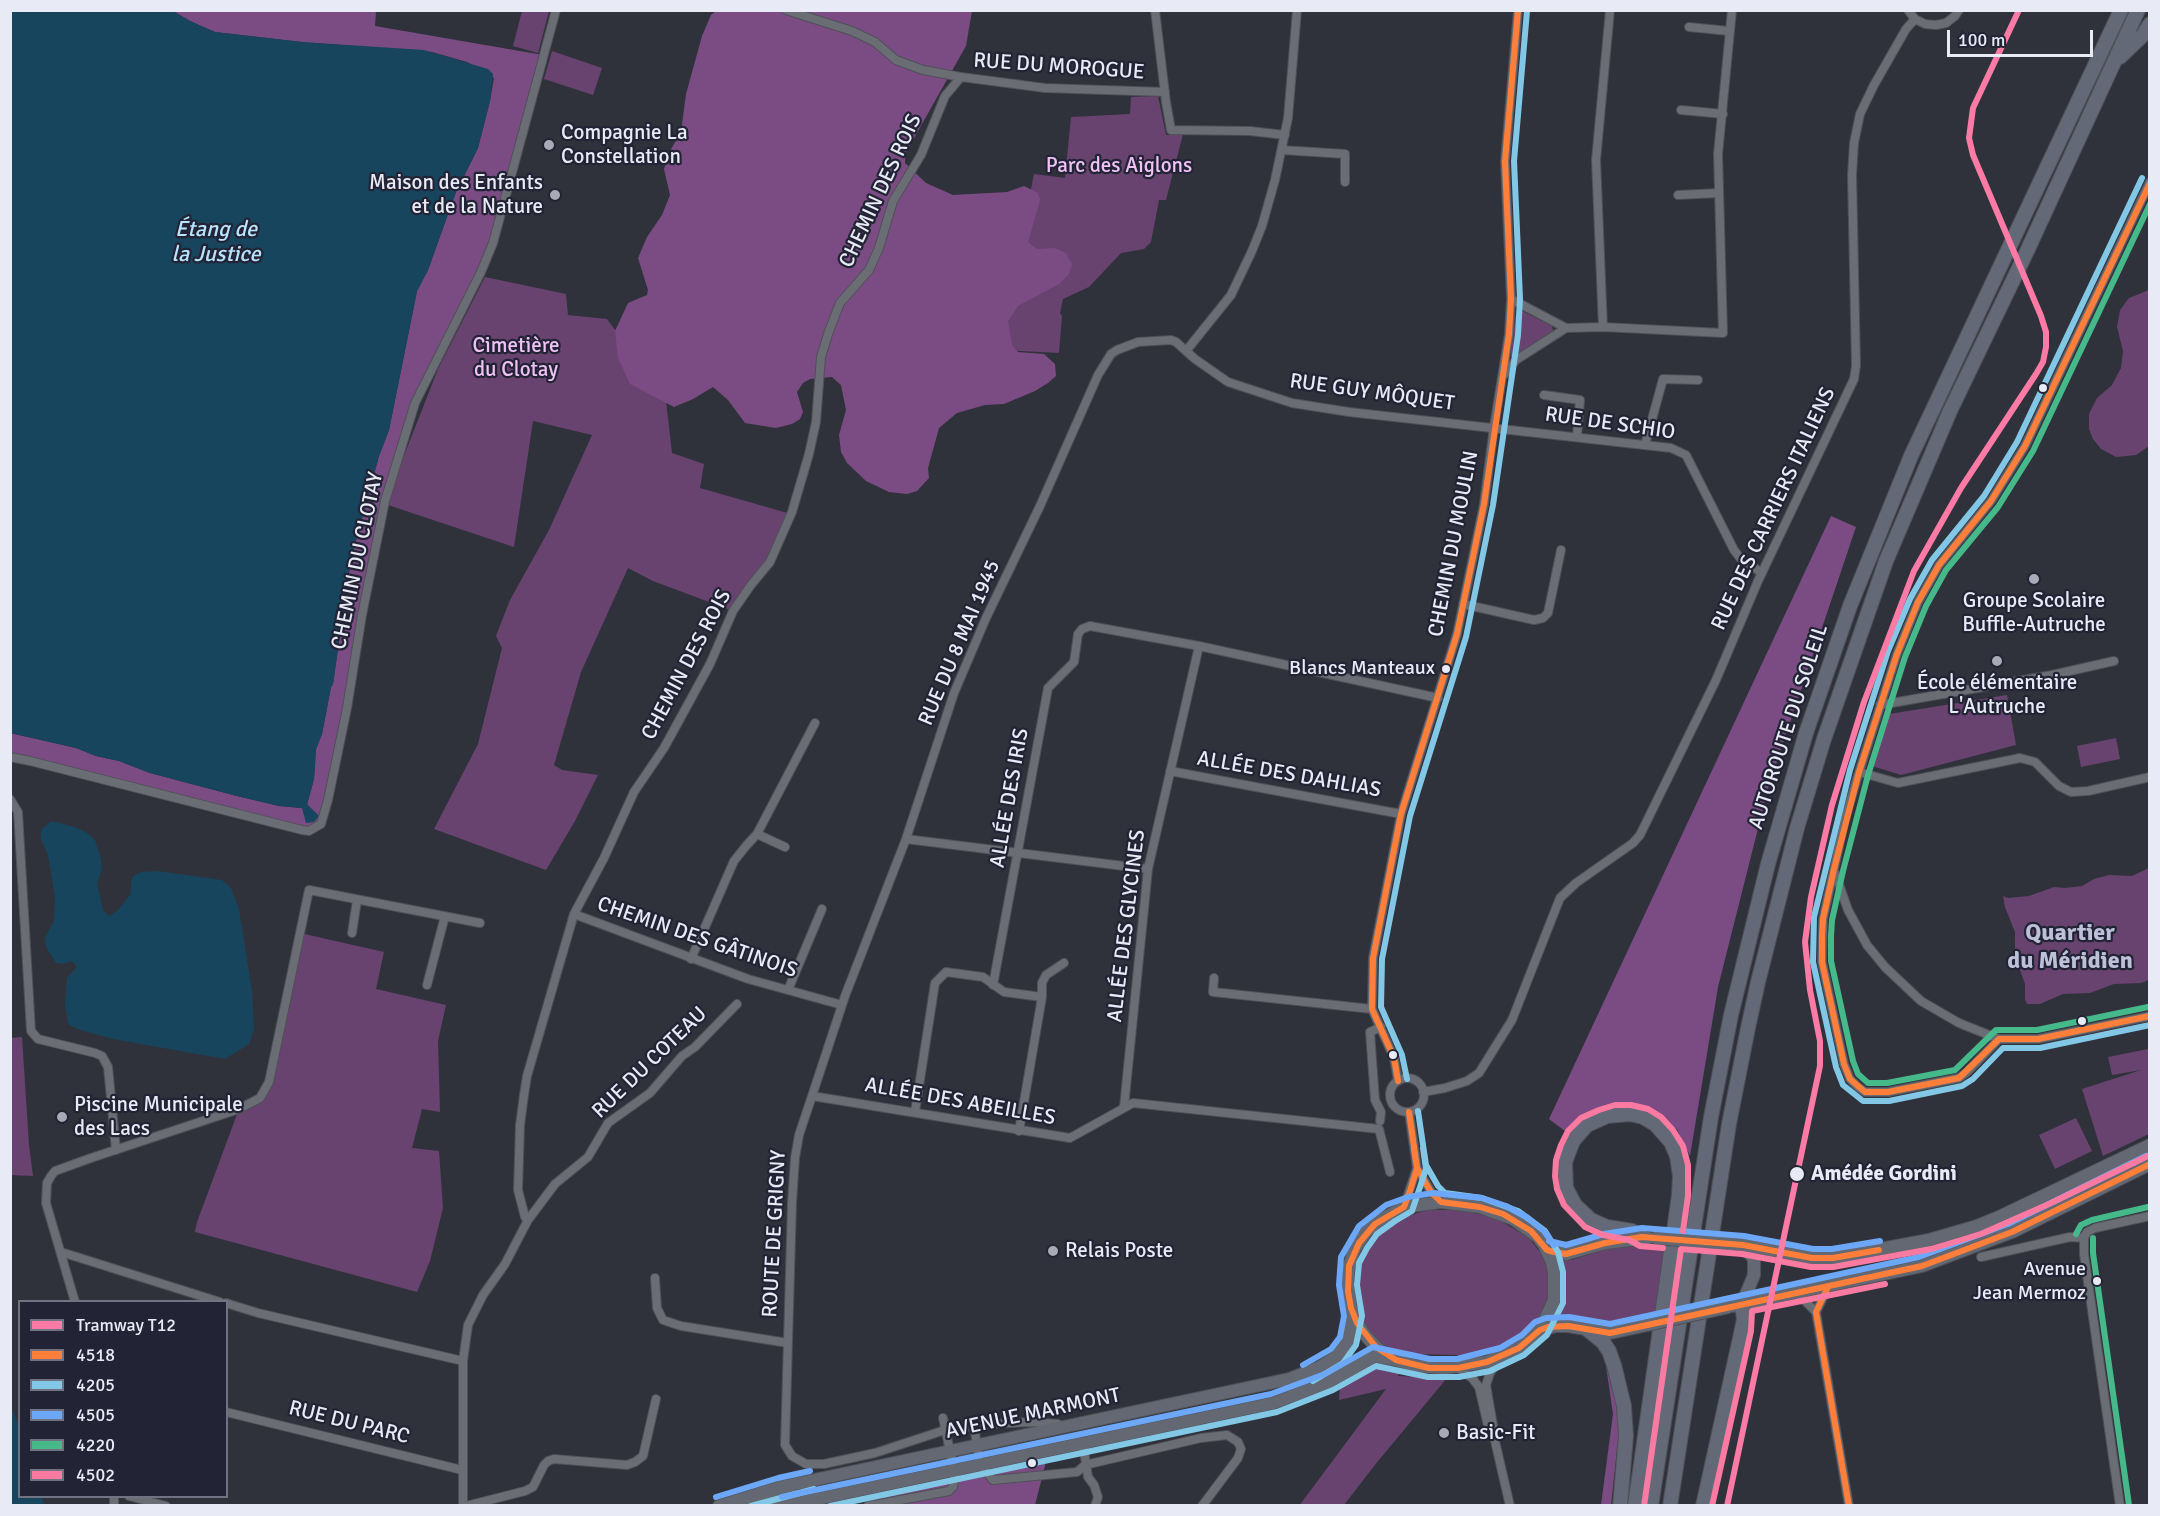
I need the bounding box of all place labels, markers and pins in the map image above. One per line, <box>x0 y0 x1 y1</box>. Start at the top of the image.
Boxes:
place label: Compagnie La Constellation <box>561 120 688 170</box>
marker: Compagnie La Constellation <box>542 138 556 152</box>
place label: Maison des Enfants et de la Nature <box>369 170 543 220</box>
marker: Maison des Enfants et de la Nature <box>548 188 562 202</box>
unlabelled marker <box>2037 382 2049 394</box>
marker: Groupe Scolaire Buffle-Autruche <box>2027 572 2041 586</box>
place label: Groupe Scolaire Buffle-Autruche <box>1962 588 2106 638</box>
marker: École élémentaire L'Autruche <box>1990 654 2004 668</box>
place label: Blancs Manteaux <box>1289 657 1435 681</box>
marker: Blancs Manteaux <box>1440 663 1452 675</box>
place label: École élémentaire L'Autruche <box>1917 670 2077 720</box>
unlabelled marker <box>2076 1015 2088 1027</box>
unlabelled marker <box>1387 1049 1399 1061</box>
place label: Piscine Municipale des Lacs <box>74 1092 243 1142</box>
marker: Piscine Municipale des Lacs <box>55 1110 69 1124</box>
place label: Amédée Gordini <box>1811 1161 1957 1187</box>
marker: Amédée Gordini <box>1788 1165 1806 1183</box>
place label: Relais Poste <box>1065 1238 1173 1264</box>
marker: Relais Poste <box>1046 1244 1060 1258</box>
place label: Avenue Jean Mermoz <box>1973 1258 2086 1305</box>
marker: Avenue Jean Mermoz <box>2091 1275 2103 1287</box>
place label: Basic-Fit <box>1456 1420 1535 1446</box>
marker: Basic-Fit <box>1437 1426 1451 1440</box>
unlabelled marker <box>1026 1457 1038 1469</box>

